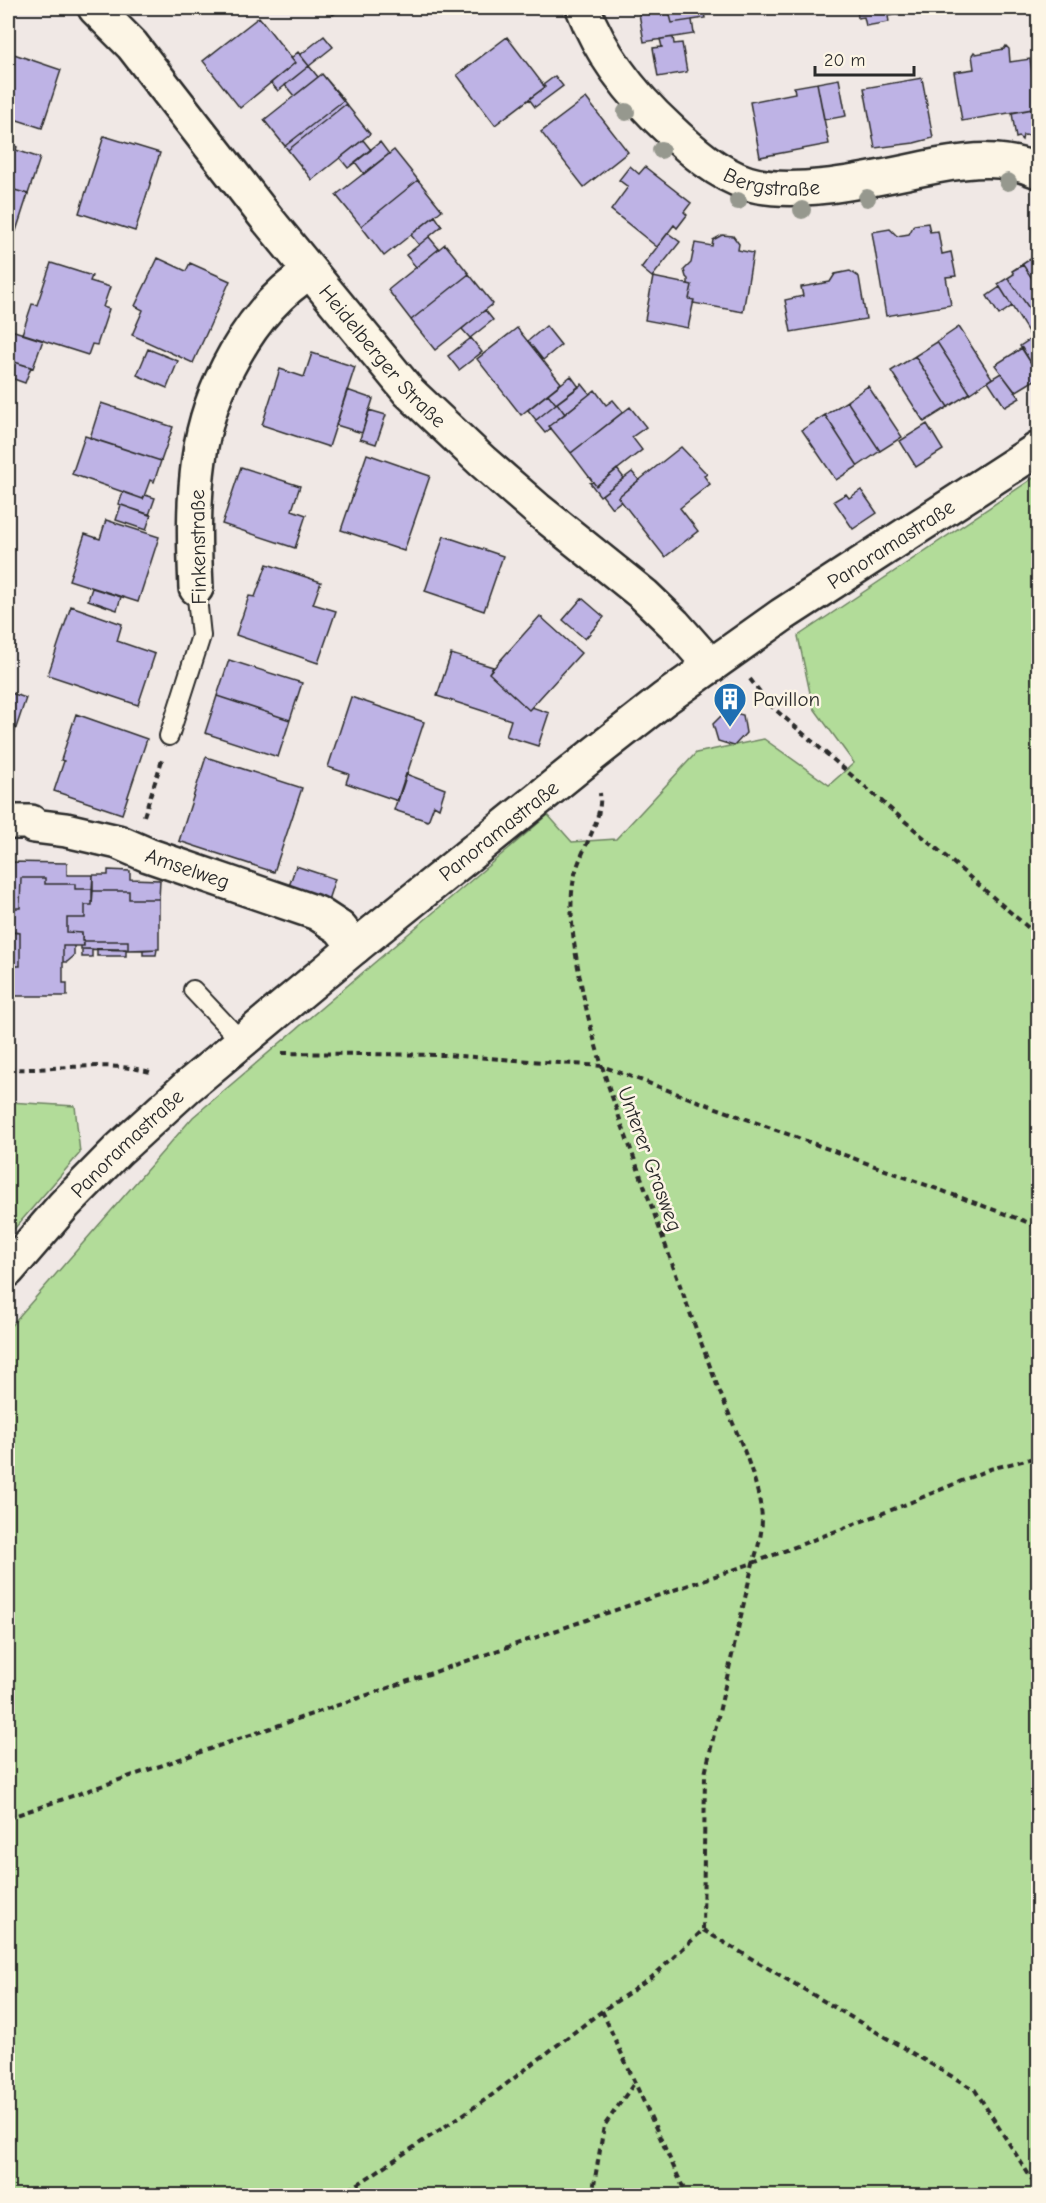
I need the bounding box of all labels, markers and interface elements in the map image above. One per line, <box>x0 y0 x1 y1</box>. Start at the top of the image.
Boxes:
scale bar <box>815 39 914 77</box>
text: 20 m <box>824 50 865 71</box>
street label: Bergstraße <box>720 163 821 201</box>
street label: Heidelberger Straße <box>314 280 451 433</box>
street label: Finkenstraße <box>185 489 211 605</box>
street label: Panoramastraße <box>823 494 959 594</box>
building icon: Pavillon <box>712 681 748 728</box>
place label: Pavillon <box>753 687 820 711</box>
street label: Panoramastraße <box>434 775 563 886</box>
street label: Amselweg <box>142 843 233 894</box>
street label: Unterer Grasweg <box>613 1083 687 1235</box>
street label: Panoramastraße <box>66 1084 188 1203</box>

